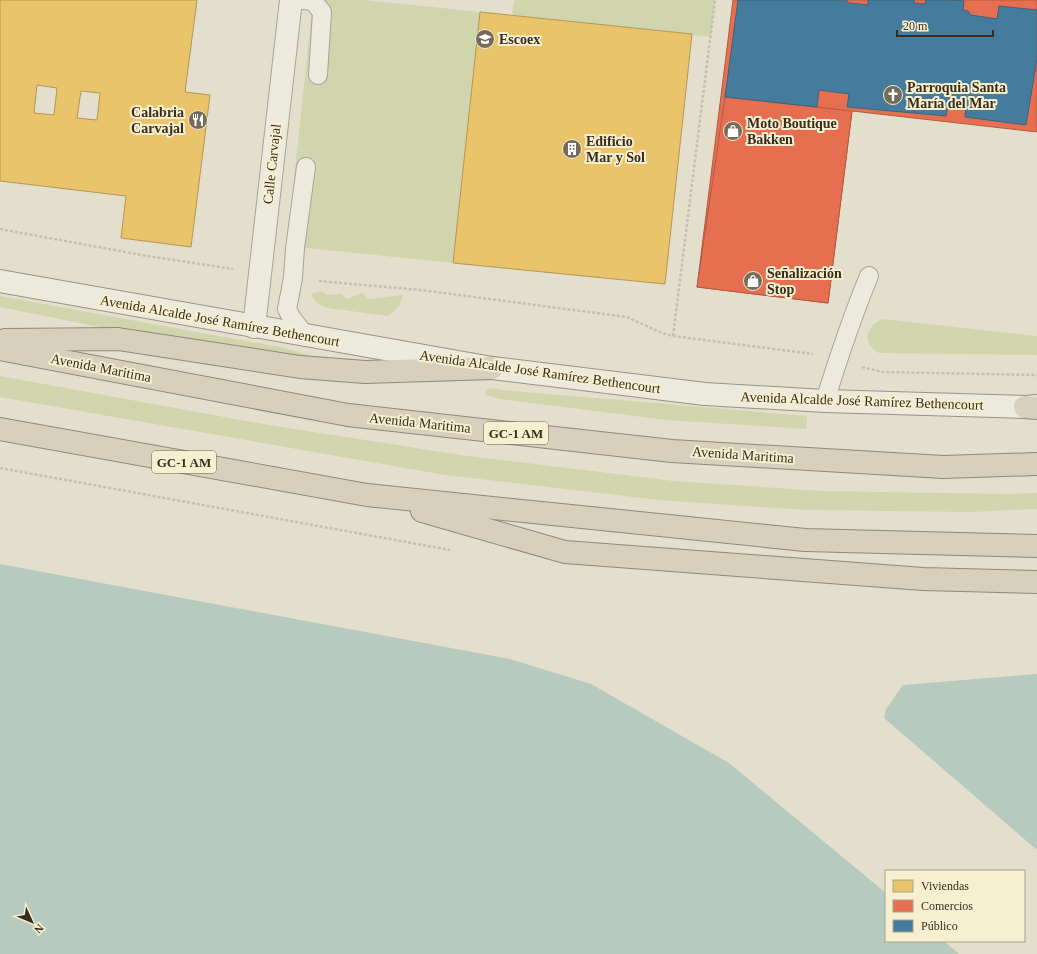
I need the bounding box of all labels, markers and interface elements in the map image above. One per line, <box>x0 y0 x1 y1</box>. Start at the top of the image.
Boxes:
scale bar <box>897 12 993 38</box>
text: 20 m <box>903 19 928 33</box>
school or university icon: Escoex <box>474 28 496 50</box>
place label: Escoex <box>499 32 540 47</box>
place label: Parroquia Santa María del Mar <box>907 80 1006 111</box>
church icon: Parroquia Santa María del Mar <box>882 84 904 106</box>
place label: Calabria Carvajal <box>131 105 184 136</box>
restaurant icon: Calabria Carvajal <box>187 109 209 131</box>
place label: Moto Boutique Bakken <box>747 116 837 147</box>
shop icon: Moto Boutique Bakken <box>722 120 744 142</box>
street label: Calle Carvajal <box>260 123 284 205</box>
place label: Edificio Mar y Sol <box>586 134 645 165</box>
building icon: Edificio Mar y Sol <box>561 138 583 160</box>
place label: Señalización Stop <box>767 266 842 297</box>
shop icon: Señalización Stop <box>742 270 764 292</box>
street label: Avenida Alcalde José Ramírez Bethencourt <box>99 293 341 350</box>
street label: Avenida Alcalde José Ramírez Bethencourt <box>419 348 662 396</box>
street label: Avenida Maritima <box>50 351 153 385</box>
street label: Avenida Alcalde José Ramírez Bethencourt <box>740 389 984 413</box>
street label: Avenida Maritima <box>368 410 472 436</box>
road number: GC-1 AM <box>484 422 548 444</box>
street label: Avenida Maritima <box>692 444 795 466</box>
road number: GC-1 AM <box>152 451 216 473</box>
legend <box>885 870 1025 942</box>
text: Viviendas <box>921 879 969 893</box>
text: Comercios <box>921 899 973 913</box>
north arrow <box>12 902 52 942</box>
text: Público <box>921 919 958 933</box>
text: N <box>32 922 46 936</box>

